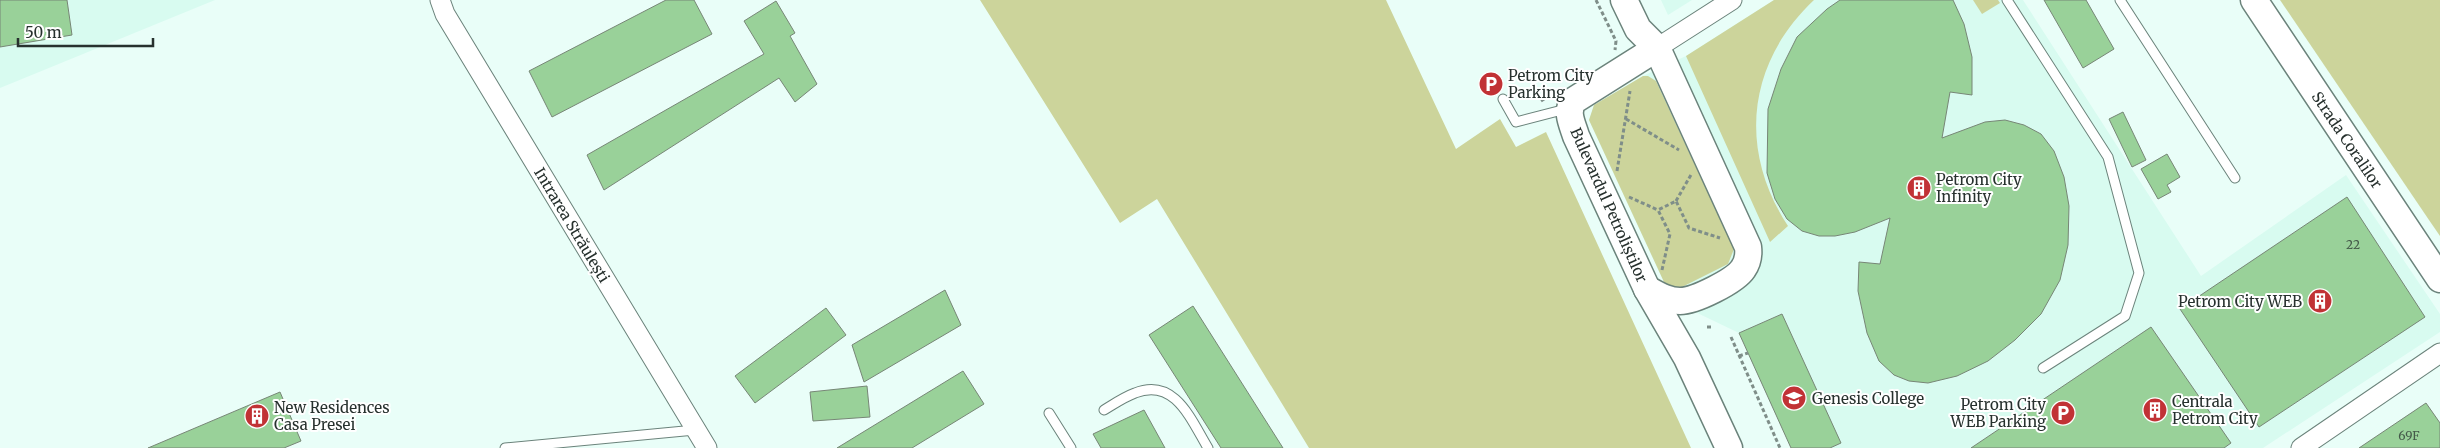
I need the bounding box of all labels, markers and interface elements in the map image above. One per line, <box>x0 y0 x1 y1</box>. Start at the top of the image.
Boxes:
scale bar <box>18 15 152 47</box>
text: 50 m <box>25 23 62 42</box>
place label: Petrom City Parking <box>1508 66 1594 102</box>
parking icon: Petrom City Parking <box>1478 71 1504 97</box>
street label: Strada Coralilor <box>2308 88 2387 192</box>
street label: Bulevardul Petroliștilor <box>1565 125 1652 286</box>
street label: Intrarea Străulești <box>529 164 614 287</box>
place label: Petrom City Infinity <box>1936 170 2022 206</box>
building icon: Petrom City Infinity <box>1906 175 1932 201</box>
house number: 22 <box>2346 237 2360 252</box>
building icon: Petrom City WEB <box>2307 288 2333 314</box>
place label: Petrom City WEB <box>2178 292 2302 311</box>
school or university icon: Genesis College <box>1781 385 1807 411</box>
place label: Genesis College <box>1812 389 1924 408</box>
place label: Centrala Petrom City <box>2172 392 2258 428</box>
place label: Petrom City WEB Parking <box>1950 395 2046 431</box>
building icon: Centrala Petrom City <box>2142 397 2168 423</box>
place label: New Residences Casa Presei <box>274 398 390 434</box>
parking icon: Petrom City WEB Parking <box>2050 400 2076 426</box>
building icon: New Residences Casa Presei <box>244 403 270 429</box>
house number: 69F <box>2398 428 2420 443</box>

